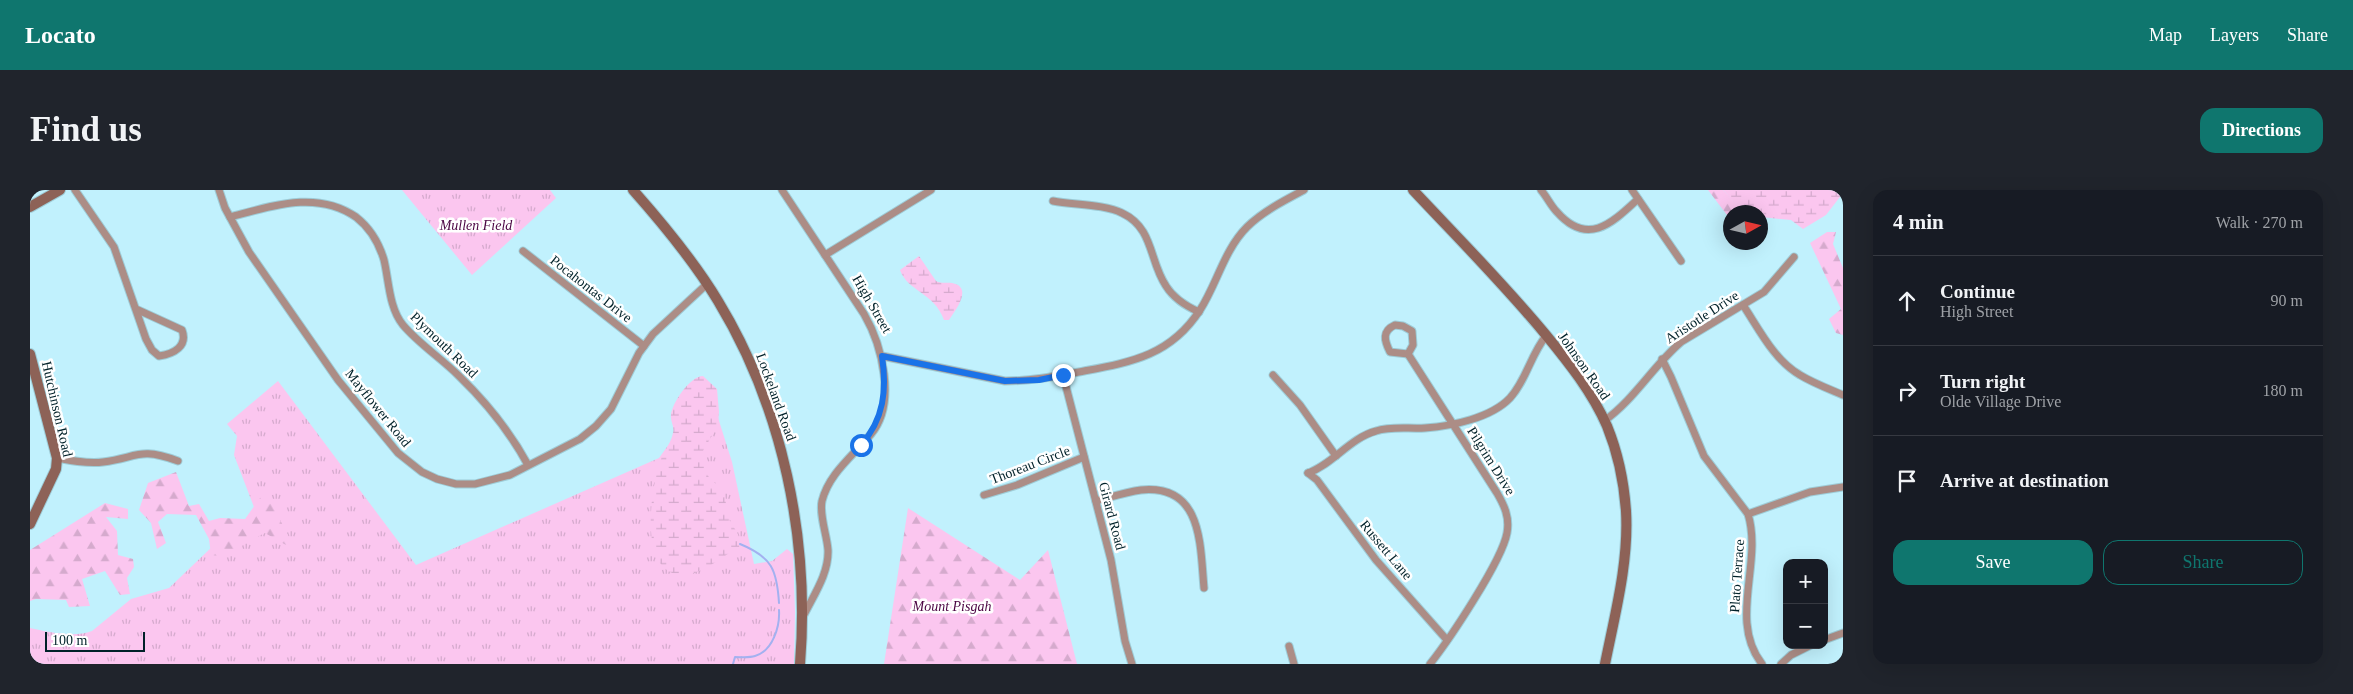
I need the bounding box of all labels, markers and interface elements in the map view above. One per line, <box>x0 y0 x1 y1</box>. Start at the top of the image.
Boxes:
text: Locato <box>25 22 96 48</box>
text: Map <box>2149 25 2182 45</box>
text: Layers <box>2210 25 2259 45</box>
text: Share <box>2287 25 2328 45</box>
button: Directions <box>2200 108 2323 153</box>
text: Find us <box>30 110 142 149</box>
north arrow <box>1723 205 1768 250</box>
text: 4 min <box>1893 210 1944 234</box>
text: Walk · 270 m <box>2216 214 2303 231</box>
park label: Mullen Field <box>439 218 513 233</box>
street label: Pocahontas Drive <box>547 253 635 325</box>
street label: High Street <box>849 272 895 336</box>
text: Continue <box>1940 281 2015 302</box>
icon: ahead <box>1893 287 1921 315</box>
street label: Aristotle Drive <box>1663 288 1741 346</box>
text: 90 m <box>2271 292 2303 309</box>
text: High Street <box>1940 303 2013 320</box>
street label: Plymouth Road <box>407 309 481 381</box>
street label: Johnson Road <box>1555 329 1613 403</box>
street label: Lockeland Road <box>753 351 799 443</box>
street label: Hutchinson Road <box>39 360 75 458</box>
route end <box>1052 364 1075 387</box>
street label: Mayflower Road <box>342 366 414 450</box>
text: Turn right <box>1940 371 2025 392</box>
icon: right <box>1893 377 1921 405</box>
text: 180 m <box>2263 382 2303 399</box>
text: Olde Village Drive <box>1940 393 2061 410</box>
street label: Pilgrim Drive <box>1464 424 1518 498</box>
route start <box>850 434 873 457</box>
street label: Thoreau Circle <box>988 443 1072 487</box>
icon: arrive <box>1893 467 1921 495</box>
text: Arrive at destination <box>1940 470 2109 491</box>
street label: Girard Road <box>1096 480 1128 552</box>
street label: Russett Lane <box>1357 517 1415 583</box>
street label: Plato Terrace <box>1727 539 1747 613</box>
button: Save <box>1893 540 2093 585</box>
button: Share <box>2103 540 2303 585</box>
map controls <box>1783 559 1828 649</box>
button: + <box>1783 559 1828 604</box>
park label: Mount Pisgah <box>912 599 991 614</box>
button: − <box>1783 604 1828 649</box>
scale bar <box>45 629 145 652</box>
text: 100 m <box>52 633 87 648</box>

